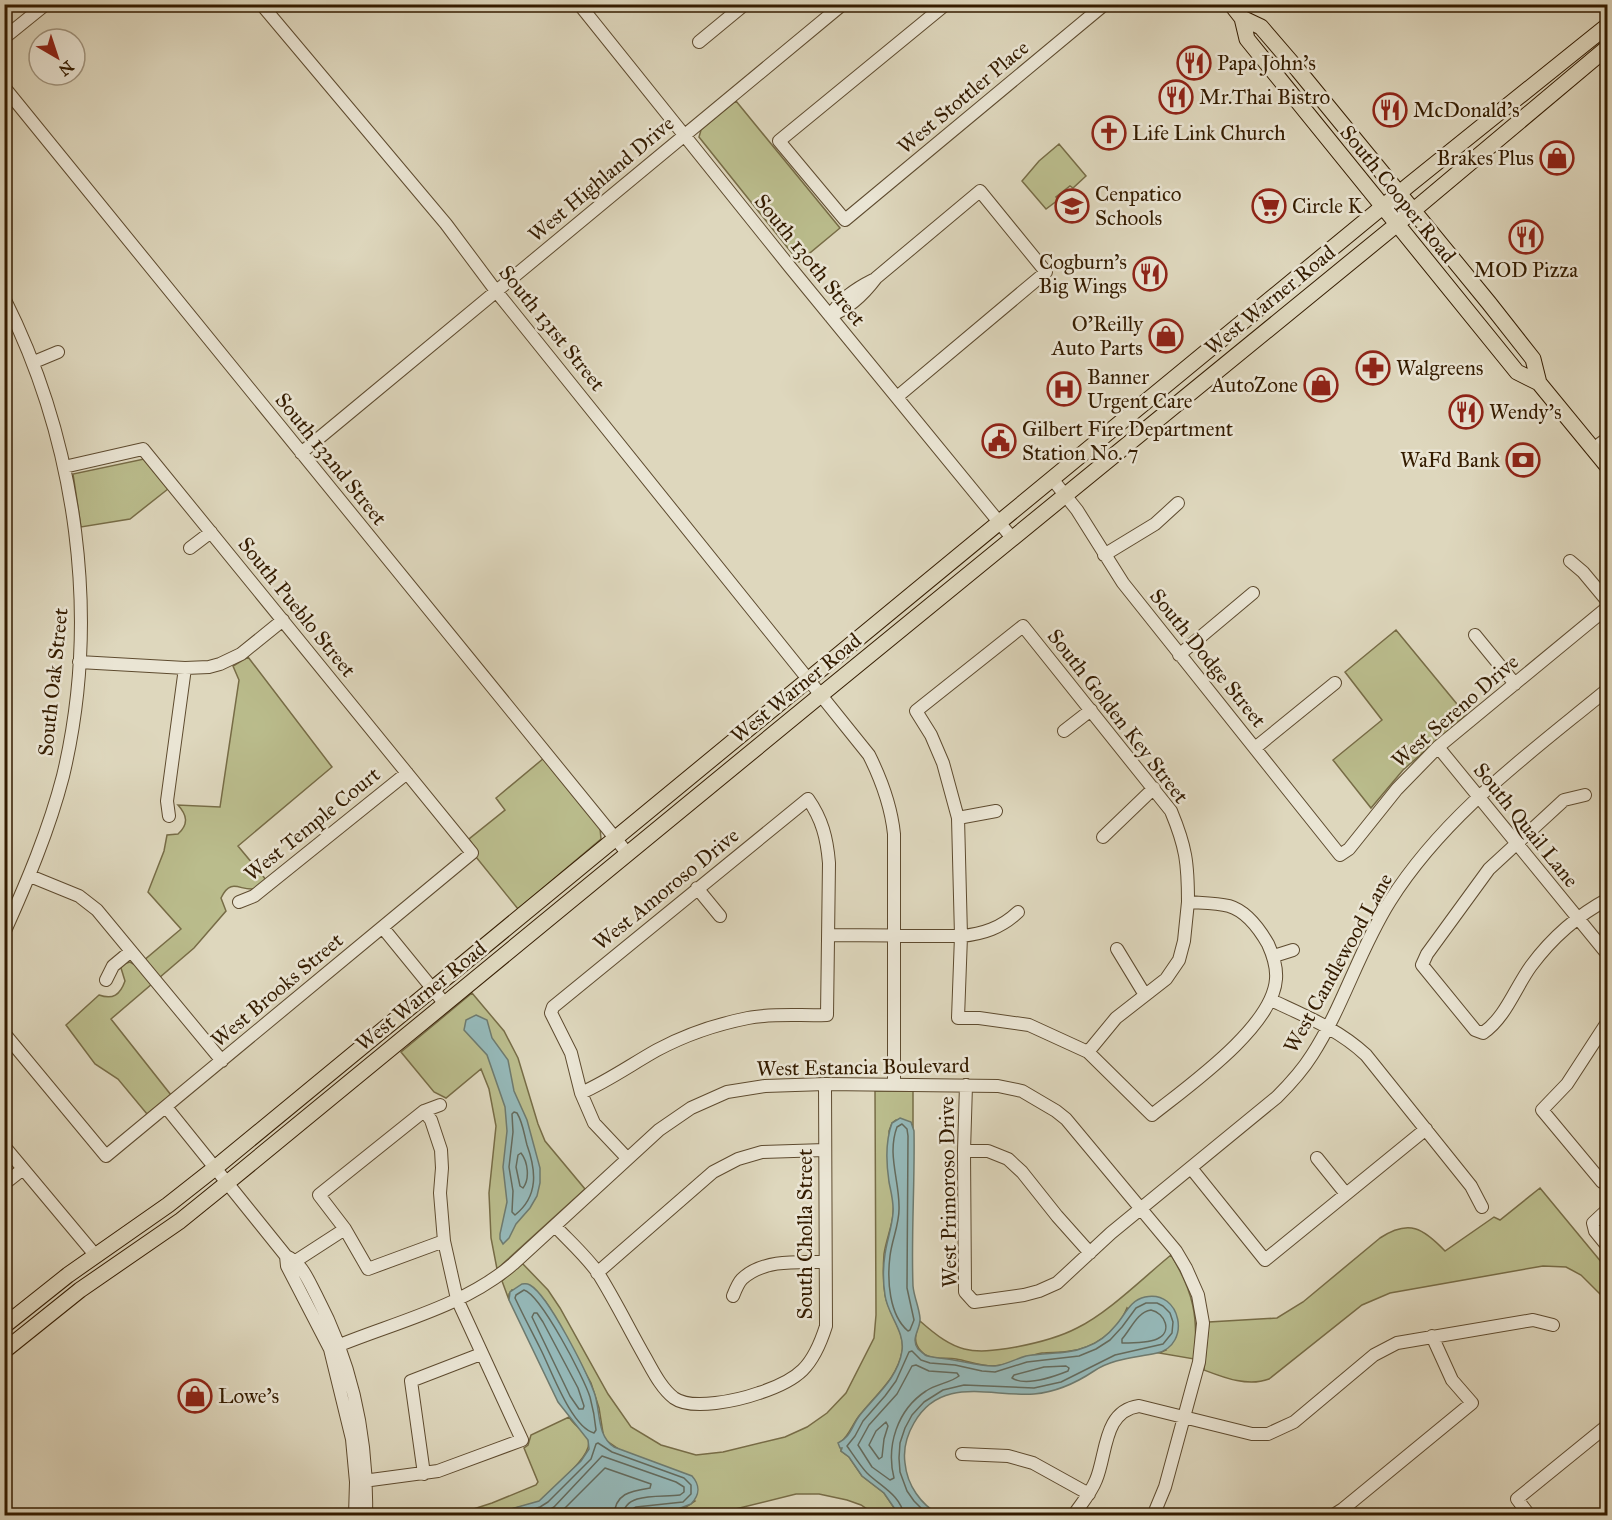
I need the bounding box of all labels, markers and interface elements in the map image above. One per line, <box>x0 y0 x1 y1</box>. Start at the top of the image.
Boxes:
north arrow <box>27 27 87 87</box>
street label: West Stottler Place <box>892 34 1034 160</box>
restaurant icon: Papa John's <box>1176 45 1212 81</box>
place label: Papa John's <box>1217 50 1316 76</box>
text: N <box>55 57 77 80</box>
restaurant icon: Mr.Thai Bistro <box>1158 79 1194 115</box>
place label: Mr.Thai Bistro <box>1199 84 1330 110</box>
restaurant icon: McDonald's <box>1372 92 1408 128</box>
place label: McDonald's <box>1413 97 1520 123</box>
street label: West Highland Drive <box>523 110 679 248</box>
church icon: Life Link Church <box>1091 115 1127 151</box>
place label: Life Link Church <box>1132 120 1286 146</box>
street label: South Cooper Road <box>1334 120 1462 269</box>
shop icon: Brakes Plus <box>1539 140 1575 176</box>
place label: Brakes Plus <box>1437 145 1534 171</box>
place label: Cenpatico Schools <box>1095 181 1182 231</box>
school or university icon: Cenpatico Schools <box>1054 188 1090 224</box>
supermarket icon: Circle K <box>1251 188 1287 224</box>
street label: South 130th Street <box>749 189 872 332</box>
place label: Circle K <box>1292 193 1364 219</box>
restaurant icon: MOD Pizza <box>1508 219 1544 255</box>
street label: West Warner Road <box>1200 239 1341 361</box>
place label: Cogburn's Big Wings <box>1039 249 1127 299</box>
restaurant icon: Cogburn's Big Wings <box>1132 256 1168 292</box>
place label: MOD Pizza <box>1474 257 1578 283</box>
street label: South 131st Street <box>493 260 611 397</box>
place label: O'Reilly Auto Parts <box>1051 311 1144 361</box>
shop icon: O'Reilly Auto Parts <box>1148 318 1184 354</box>
pharmacy icon: Walgreens <box>1355 350 1391 386</box>
place label: Walgreens <box>1396 355 1484 381</box>
place label: Banner Urgent Care <box>1087 364 1193 414</box>
shop icon: AutoZone <box>1303 367 1339 403</box>
hospital icon: Banner Urgent Care <box>1046 371 1082 407</box>
place label: AutoZone <box>1210 372 1298 398</box>
street label: South 132nd Street <box>270 387 393 531</box>
restaurant icon: Wendy's <box>1448 394 1484 430</box>
place label: Wendy's <box>1489 399 1562 425</box>
place label: Gilbert Fire Department Station No. 7 <box>1022 416 1234 466</box>
public building icon: Gilbert Fire Department Station No. 7 <box>981 423 1017 459</box>
bank icon: WaFd Bank <box>1505 442 1541 478</box>
place label: WaFd Bank <box>1400 447 1500 473</box>
street label: South Pueblo Street <box>233 532 362 683</box>
street label: South Dodge Street <box>1144 583 1272 733</box>
street label: South Oak Street <box>32 606 74 757</box>
street label: South Golden Key Street <box>1042 624 1195 809</box>
street label: West Warner Road <box>726 627 867 749</box>
street label: West Sereno Drive <box>1386 649 1524 773</box>
street label: South Quail Lane <box>1468 757 1584 893</box>
street label: West Temple Court <box>239 761 386 887</box>
street label: West Amoroso Drive <box>588 822 744 956</box>
street label: West Candlewood Lane <box>1278 868 1398 1057</box>
street label: West Brooks Street <box>206 927 349 1053</box>
street label: West Warner Road <box>351 935 492 1057</box>
street label: West Estancia Boulevard <box>756 1052 970 1082</box>
street label: West Primoroso Drive <box>933 1096 963 1288</box>
street label: South Cholla Street <box>792 1148 818 1320</box>
shop icon: Lowe's <box>177 1378 213 1414</box>
place label: Lowe's <box>218 1383 279 1409</box>

